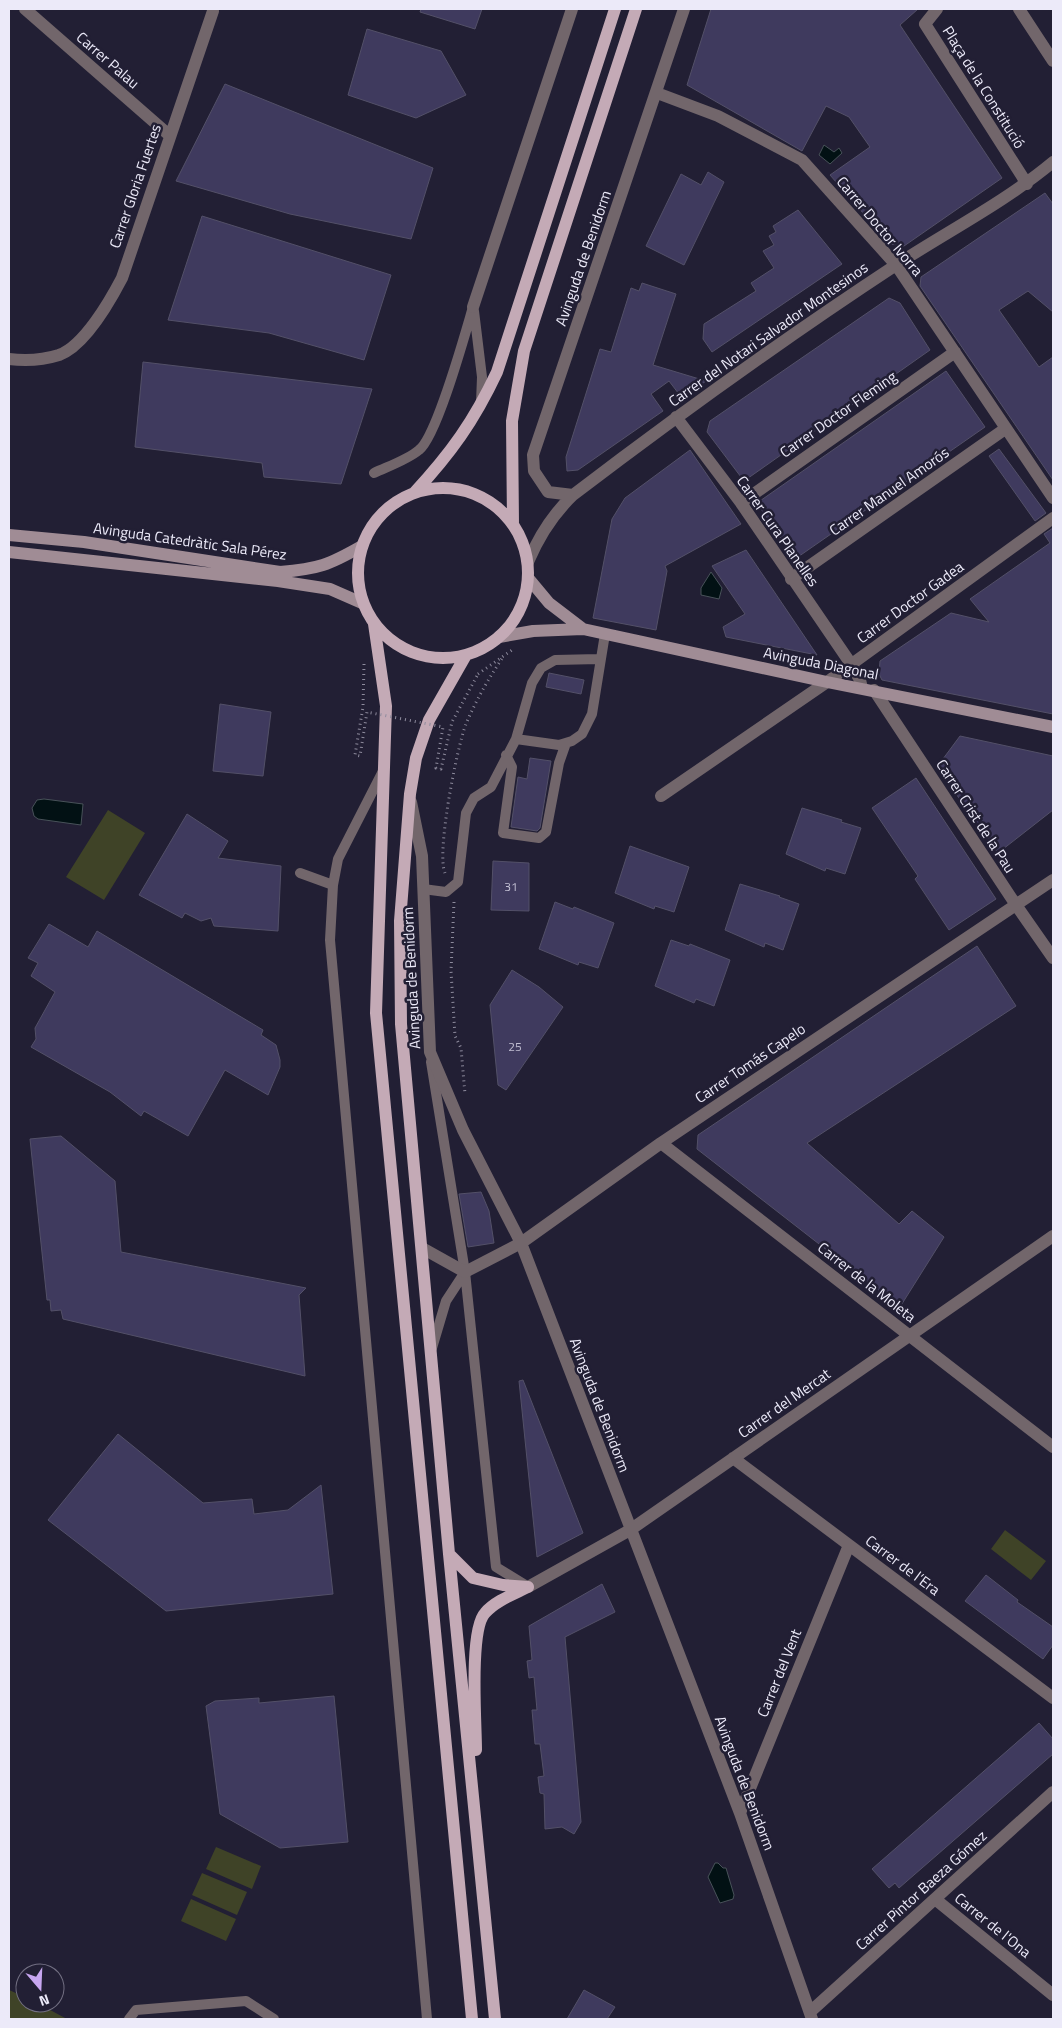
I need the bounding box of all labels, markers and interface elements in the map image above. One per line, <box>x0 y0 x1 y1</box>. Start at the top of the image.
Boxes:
street label: Plaça de la Constitució <box>937 21 1031 153</box>
street label: Carrer Palau <box>71 26 145 94</box>
street label: Carrer Gloria Fuertes <box>103 121 167 251</box>
street label: Carrer Doctor Ivorra <box>831 171 929 281</box>
street label: Avinguda de Benidorm <box>549 187 617 329</box>
street label: Carrer del Notari Salvador Montesinos <box>663 256 873 412</box>
street label: Carrer Doctor Fleming <box>775 365 901 463</box>
street label: Carrer Manuel Amorós <box>824 441 954 541</box>
street label: Carrer Cura Planelles <box>731 471 825 591</box>
street label: Avinguda Catedràtic Sala Pérez <box>92 516 288 566</box>
street label: Carrer Doctor Gadea <box>852 555 969 649</box>
street label: Avinguda Diagonal <box>761 641 881 685</box>
street label: Carrer Crist de la Pau <box>931 755 1021 877</box>
house number: 31 <box>504 877 518 896</box>
street label: Avinguda de Benidorm <box>396 906 426 1050</box>
street label: Carrer Tomás Capelo <box>690 1017 810 1109</box>
house number: 25 <box>508 1037 522 1056</box>
street label: Carrer de la Moleta <box>813 1236 921 1328</box>
street label: Avinguda de Benidorm <box>564 1334 636 1476</box>
street label: Carrer del Mercat <box>733 1362 836 1444</box>
street label: Carrer de l’Era <box>861 1529 946 1601</box>
street label: Carrer del Vent <box>751 1625 807 1721</box>
street label: Avinguda de Benidorm <box>709 1712 781 1854</box>
street label: Carrer Pintor Baeza Gómez <box>850 1824 992 1955</box>
street label: Carrer de l'Ona <box>950 1887 1037 1963</box>
north arrow <box>15 1963 65 2013</box>
text: N <box>36 1989 52 2012</box>

